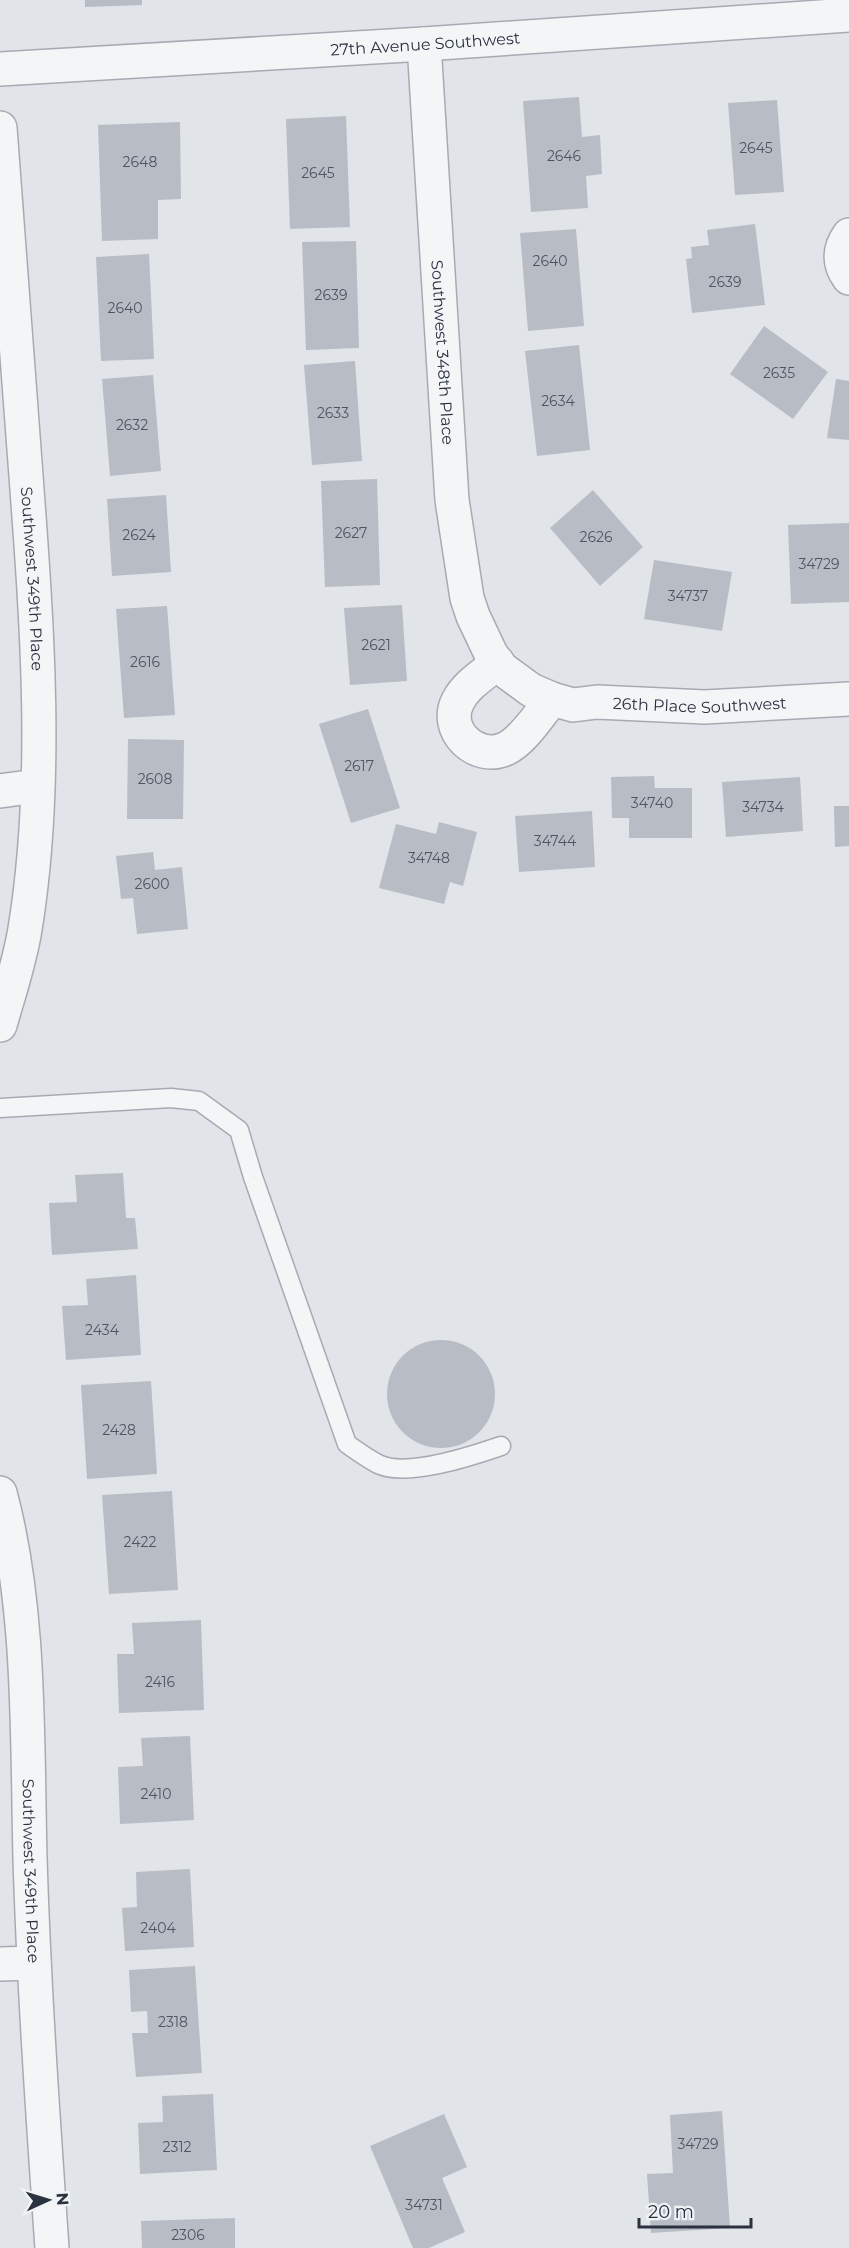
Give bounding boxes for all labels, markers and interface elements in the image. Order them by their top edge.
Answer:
street label: 27th Avenue Southwest [330,28,521,59]
house number: 2645 [739,139,773,157]
house number: 2646 [547,147,582,165]
house number: 2648 [123,153,157,171]
house number: 2645 [301,164,335,182]
house number: 2640 [533,252,567,270]
street label: Southwest 348th Place [428,259,458,445]
house number: 2639 [709,273,741,291]
house number: 2639 [315,286,347,304]
house number: 2640 [108,299,142,317]
house number: 2635 [763,364,795,382]
house number: 2634 [541,392,576,410]
house number: 2633 [317,404,349,422]
house number: 2632 [116,416,148,434]
street label: Southwest 349th Place [17,486,47,671]
house number: 2627 [335,524,367,542]
house number: 2624 [122,526,156,544]
house number: 2626 [580,528,613,546]
house number: 34729 [798,555,840,573]
house number: 34737 [668,587,708,605]
house number: 2621 [361,636,391,654]
house number: 2616 [130,653,160,671]
street label: 26th Place Southwest [612,693,787,717]
house number: 2617 [344,757,374,775]
house number: 2608 [138,770,172,788]
house number: 34740 [631,794,673,812]
house number: 34734 [742,798,785,816]
house number: 34744 [534,832,577,850]
house number: 34748 [408,849,450,867]
house number: 2600 [135,875,169,893]
house number: 2434 [85,1321,120,1339]
house number: 2428 [102,1421,136,1439]
house number: 2422 [124,1533,156,1551]
house number: 2416 [145,1673,176,1691]
street label: Southwest 349th Place [19,1778,44,1963]
house number: 2410 [141,1785,171,1803]
house number: 2404 [140,1919,176,1937]
house number: 2318 [158,2013,188,2031]
house number: 34729 [677,2135,719,2153]
house number: 2312 [163,2138,191,2156]
north arrow [18,2170,78,2230]
scale bar [639,2191,752,2229]
text: N [53,2192,72,2206]
house number: 34731 [405,2196,443,2214]
text: 20 m [648,2201,694,2223]
house number: 2306 [171,2226,205,2244]

